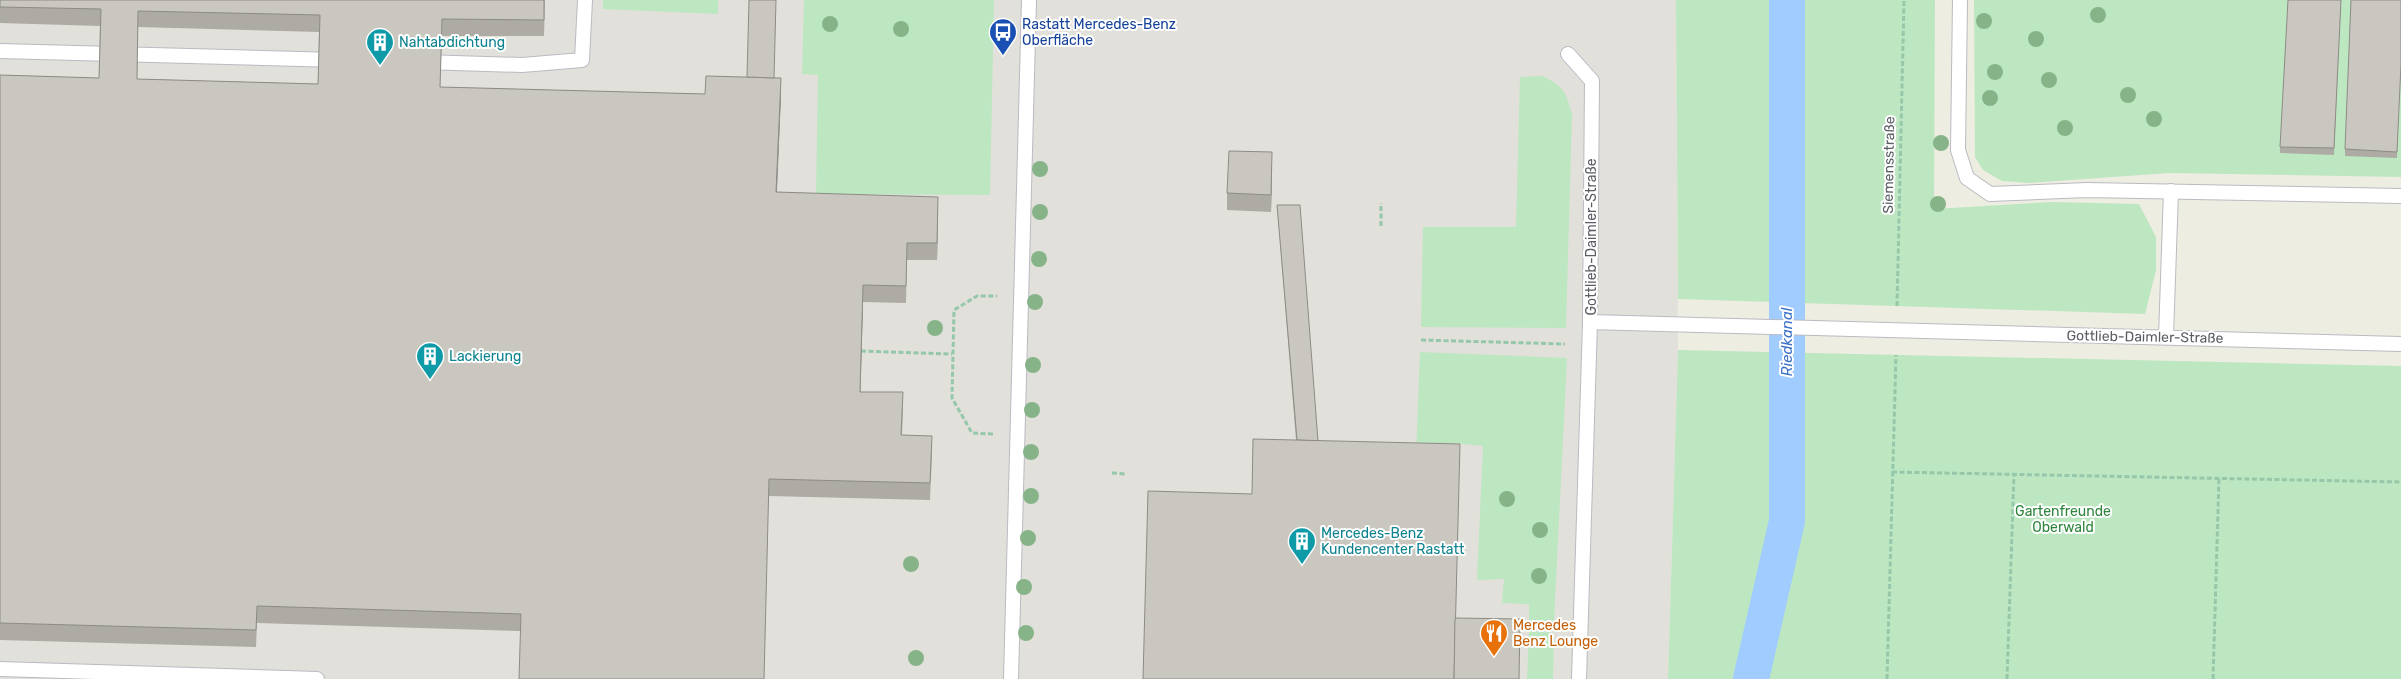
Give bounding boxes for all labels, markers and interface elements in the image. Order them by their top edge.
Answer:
place label: Rastatt Mercedes-Benz Oberfläche [1022,16,1176,49]
bus stop icon: Rastatt Mercedes-Benz Oberfläche [988,17,1018,56]
building icon: Nahtabdichtung [365,27,395,66]
place label: Nahtabdichtung [399,34,505,51]
street label: Siemensstraße [1880,116,1898,214]
street label: Gottlieb-Daimler-Straße [1583,158,1600,316]
water label: Riedkanal [1778,307,1796,376]
street label: Gottlieb-Daimler-Straße [2066,327,2224,347]
building icon: Lackierung [415,341,445,380]
place label: Lackierung [449,348,521,365]
park label: Gartenfreunde Oberwald [2015,503,2111,536]
place label: Mercedes-Benz Kundencenter Rastatt [1321,525,1465,558]
building icon: Mercedes-Benz Kundencenter Rastatt [1287,526,1317,565]
place label: Mercedes Benz Lounge [1513,617,1598,650]
restaurant icon: Mercedes Benz Lounge [1479,618,1509,657]

